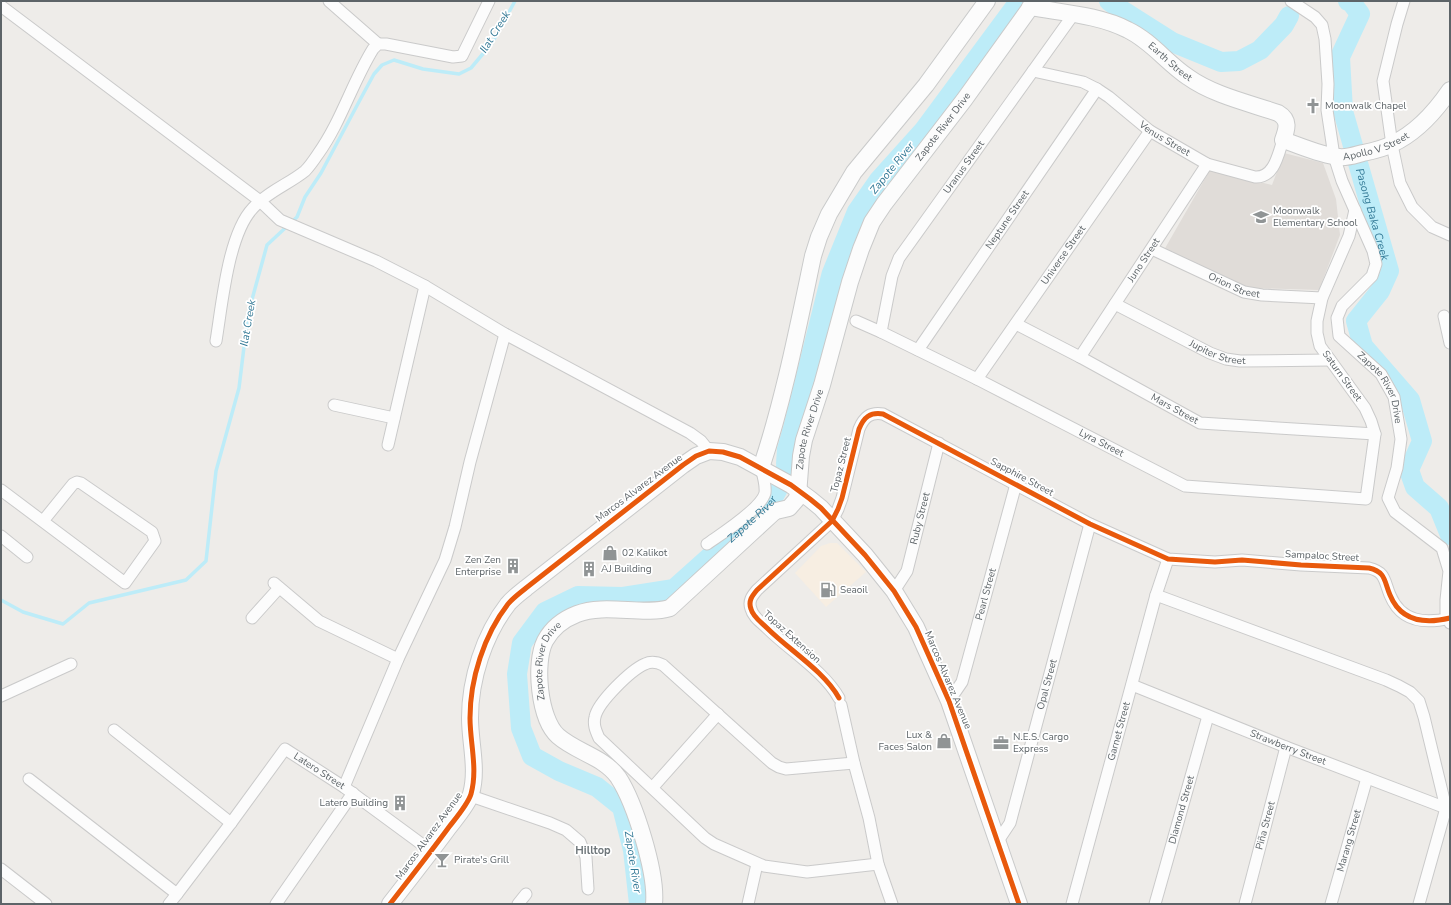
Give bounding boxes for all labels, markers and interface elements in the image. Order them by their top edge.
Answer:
water label: Ilat Creek [476,8,514,56]
street label: Earth Street [1145,39,1195,85]
street label: Zapote River Drive [912,90,974,164]
church icon: Moonwalk Chapel [1304,97,1322,115]
place label: Moonwalk Chapel [1325,99,1406,113]
street label: Venus Street [1135,117,1193,160]
street label: Apollo V Street [1342,129,1412,164]
street label: Uranus Street [940,137,988,197]
water label: Zapote River [867,138,918,197]
water label: Pasong Baka Creek [1352,166,1393,263]
street label: Neptune Street [982,187,1033,252]
place label: Moonwalk Elementary School [1273,204,1358,230]
school or university icon: Moonwalk Elementary School [1252,208,1270,226]
street label: Universe Street [1038,222,1089,288]
street label: Juno Street [1124,235,1164,286]
street label: Orion Street [1206,269,1261,302]
water label: Ilat Creek [237,298,260,347]
street label: Jupiter Street [1186,336,1246,368]
street label: Saturn Street [1319,348,1365,405]
street label: Zapote River Drive [1354,349,1405,425]
street label: Zapote River Drive [793,387,827,470]
street label: Mars Street [1148,390,1201,428]
street label: Lyra Street [1076,426,1127,461]
street label: Topaz Street [827,435,855,494]
street label: Marcos Alvarez Avenue [593,451,685,525]
street label: Sapphire Street [988,454,1057,500]
street label: Ruby Street [907,491,933,546]
water label: Zapote River [724,492,780,546]
shop icon: 02 Kalikot [601,544,619,562]
place label: 02 Kalikot [622,546,668,560]
street label: Sampaloc Street [1285,547,1360,565]
place label: Zen Zen Enterprise [455,553,501,579]
building icon: Zen Zen Enterprise [504,557,522,575]
building icon: AJ Building [580,560,598,578]
place label: AJ Building [601,562,652,576]
street label: Pearl Street [972,566,1000,622]
fuel station icon: Seaoil [819,581,837,599]
place label: Seaoil [840,583,868,597]
street label: Topaz Extension [760,607,824,667]
street label: Zapote River Drive [532,618,564,702]
street label: Marcos Alvarez Avenue [921,629,975,731]
street label: Opal Street [1034,657,1061,711]
street label: Garnet Street [1104,700,1134,762]
street label: Strawberry Street [1248,726,1328,769]
place label: Lux & Faces Salon [879,728,932,754]
place label: N.E.S. Cargo Express [1013,730,1069,756]
shop icon: Lux & Faces Salon [935,732,953,750]
office icon: N.E.S. Cargo Express [992,734,1010,752]
street label: Latero Street [291,749,348,793]
street label: Diamond Street [1165,773,1198,846]
street label: Marcos Alvarez Avenue [392,789,466,883]
building icon: Latero Building [391,794,409,812]
place label: Latero Building [320,796,388,810]
street label: Piña Street [1252,799,1279,851]
street label: Marang Street [1334,807,1365,873]
water label: Zapote River [621,830,645,895]
district label: Hilltop [575,843,611,858]
bar icon: Pirate's Grill [433,851,451,869]
place label: Pirate's Grill [454,853,509,867]

